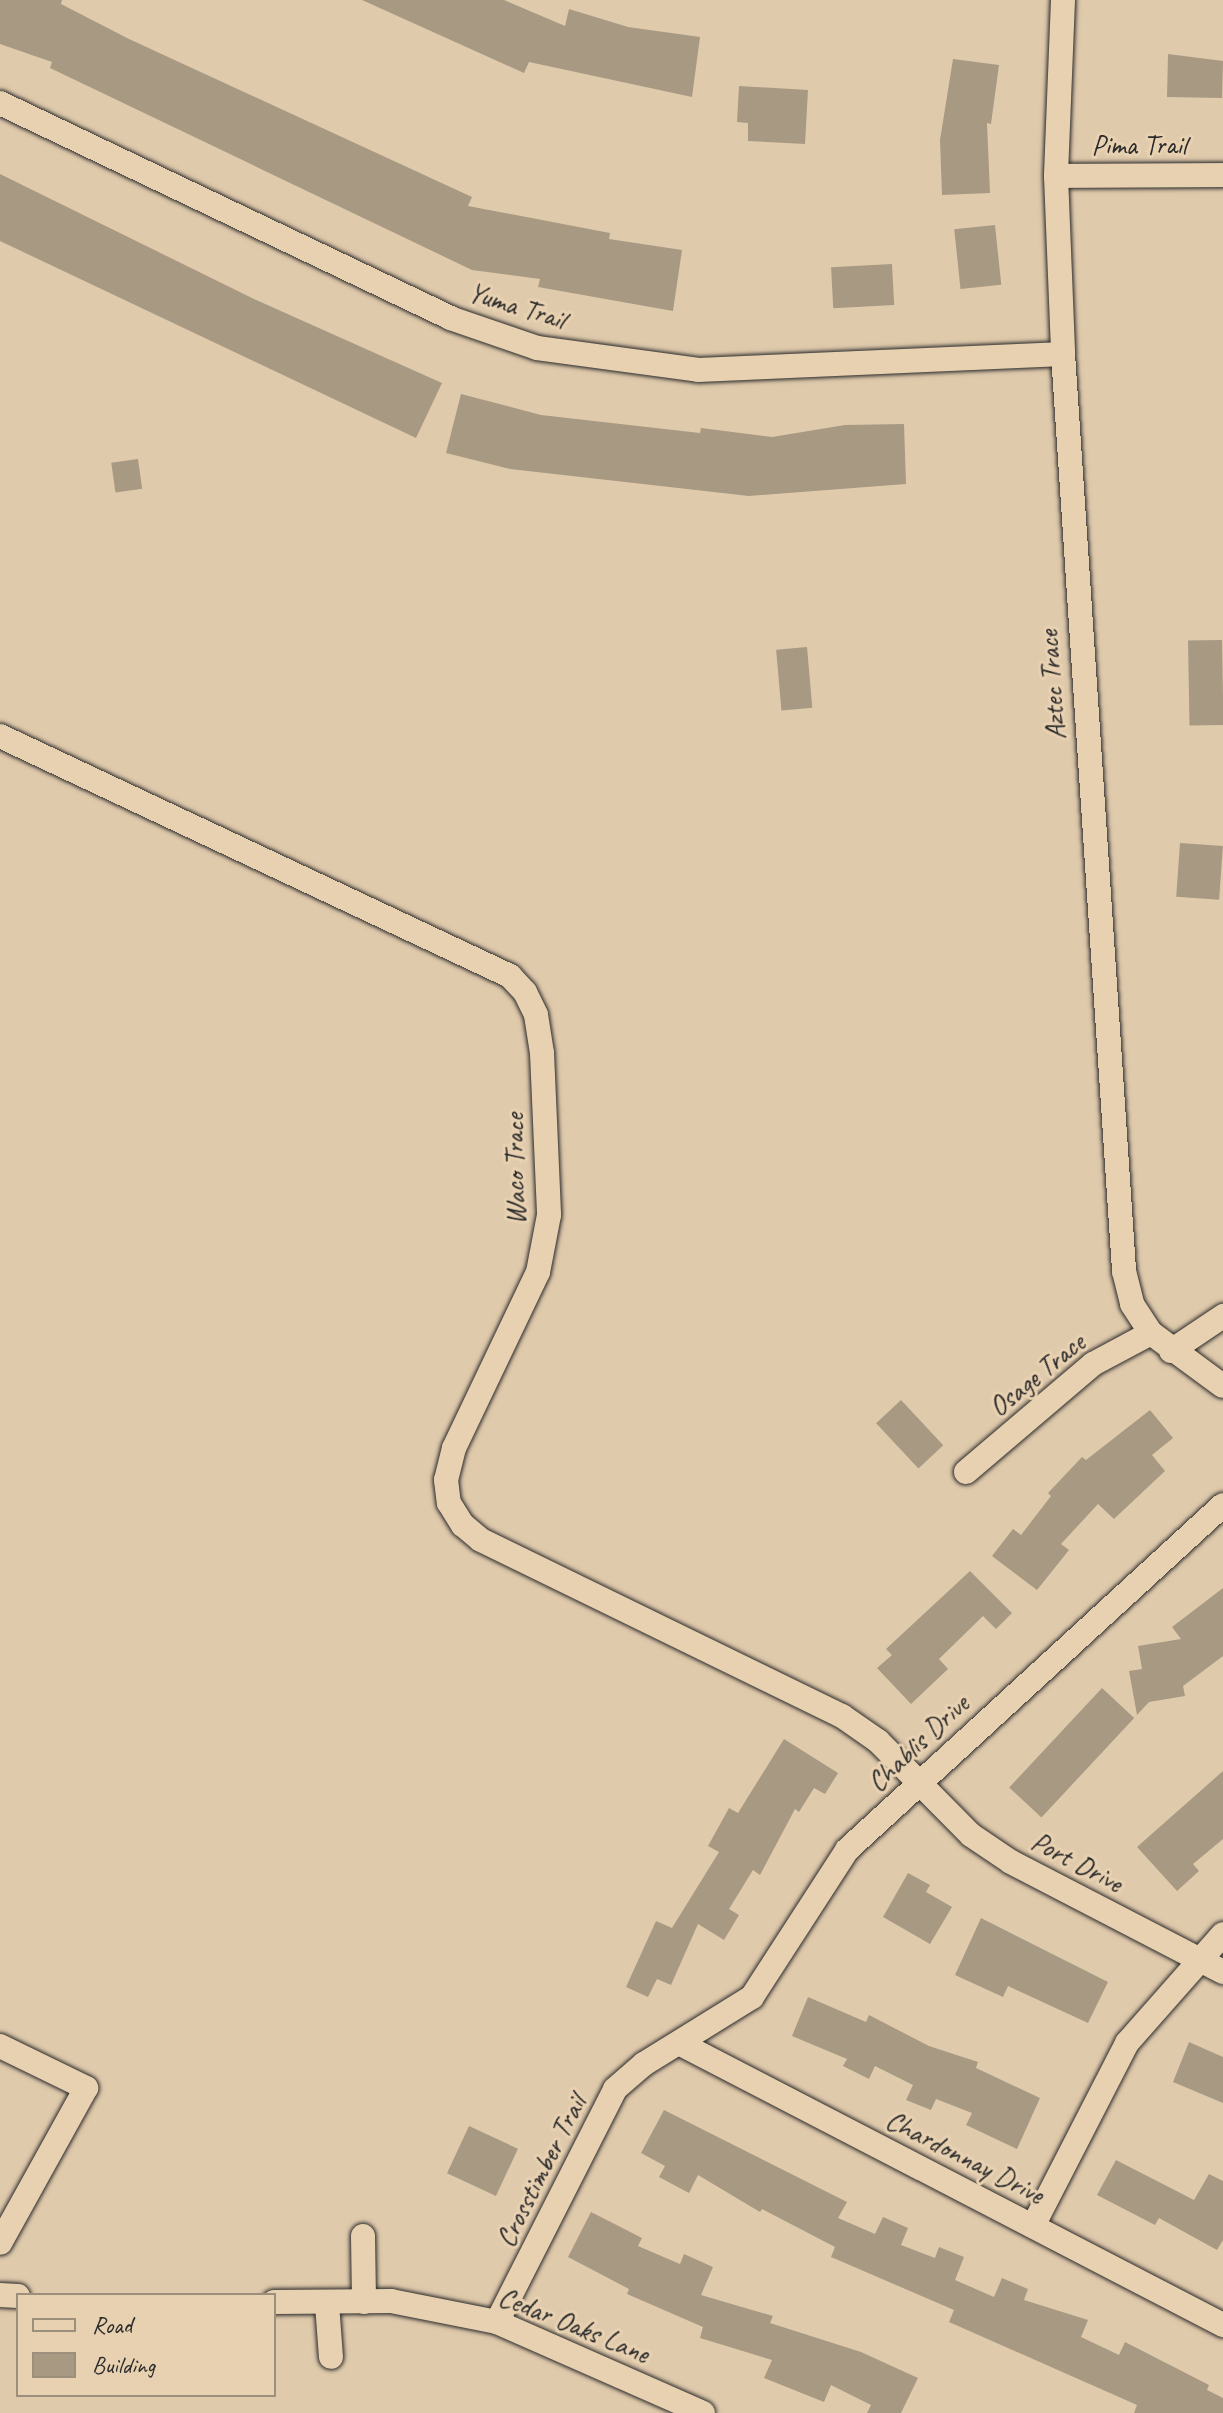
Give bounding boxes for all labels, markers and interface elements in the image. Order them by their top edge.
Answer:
street label: Pima Trail [1092,128,1186,162]
street label: Yuma Trail [465,275,569,337]
street label: Aztec Trace [1031,629,1073,741]
street label: Waco Trace [497,1113,533,1225]
street label: Osage Trace [982,1326,1092,1424]
street label: Chablis Drive [860,1687,976,1799]
street label: Port Drive [1026,1824,1128,1900]
street label: Crosstimber Trail [489,2090,593,2252]
street label: Chardonnay Drive [880,2103,1050,2211]
street label: Cedar Oaks Lane [494,2279,654,2371]
legend [16,2293,276,2397]
text: Road [92,2310,132,2340]
text: Building [92,2350,155,2380]

